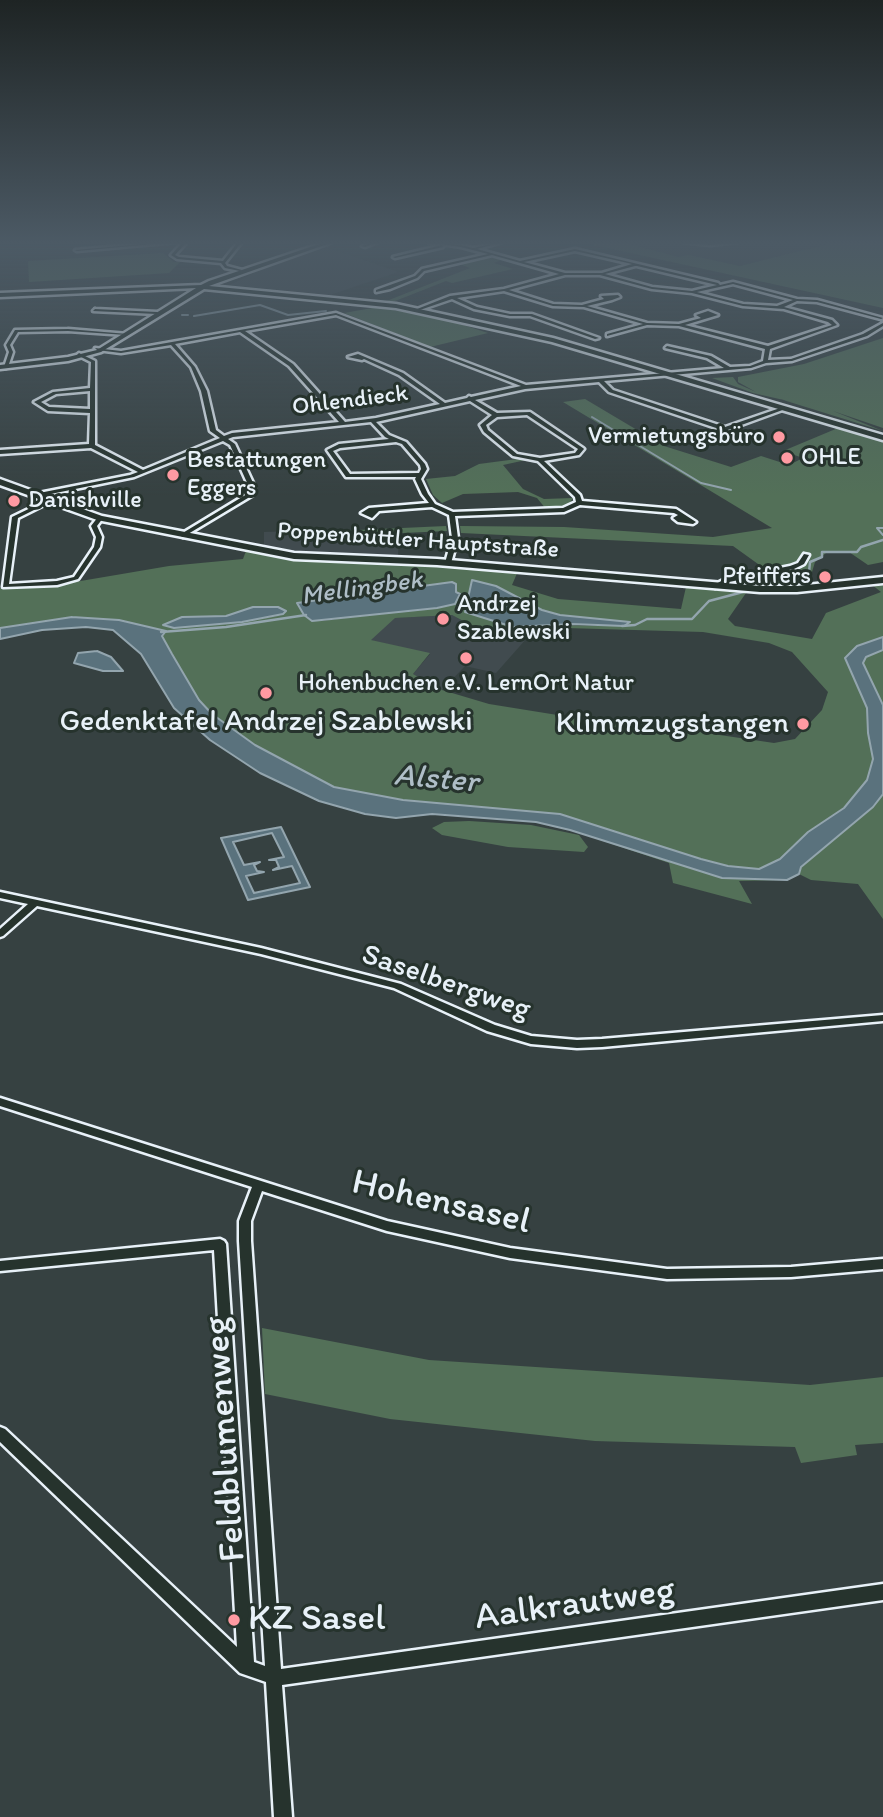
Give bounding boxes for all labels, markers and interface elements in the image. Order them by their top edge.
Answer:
street label: Ohlendieck [290,380,410,422]
place label: Vermietungsbüro [588,423,765,451]
marker: Vermietungsbüro [771,429,787,445]
place label: OHLE [801,444,861,472]
place label: Bestattungen Eggers [187,447,326,503]
marker: OHLE [779,450,795,466]
marker: Bestattungen Eggers [165,467,181,483]
place label: Danishville [28,487,142,515]
marker: Danishville [6,493,22,509]
street label: Poppenbüttler Hauptstraße [276,517,560,565]
place label: Pfeiffers [722,563,811,591]
water label: Mellingbek [300,565,424,613]
marker: Pfeiffers [817,569,833,585]
place label: Andrzej Szablewski [457,591,570,647]
marker: Andrzej Szablewski [435,611,451,627]
marker: Hohenbuchen e.V. LernOrt Natur [458,650,474,666]
place label: Hohenbuchen e.V. LernOrt Natur [298,670,634,698]
marker: Gedenktafel Andrzej Szablewski [258,685,274,701]
place label: Gedenktafel Andrzej Szablewski [59,704,473,740]
place label: Klimmzugstangen [556,706,789,742]
marker: Klimmzugstangen [795,716,811,732]
water label: Alster [393,757,479,803]
street label: Saselbergweg [357,937,535,1029]
street label: Hohensasel [347,1161,535,1245]
street label: Feldblumenweg [195,1315,257,1563]
street label: Aalkrautweg [472,1569,678,1641]
place label: KZ Sasel [248,1598,386,1642]
marker: KZ Sasel [226,1612,242,1628]

